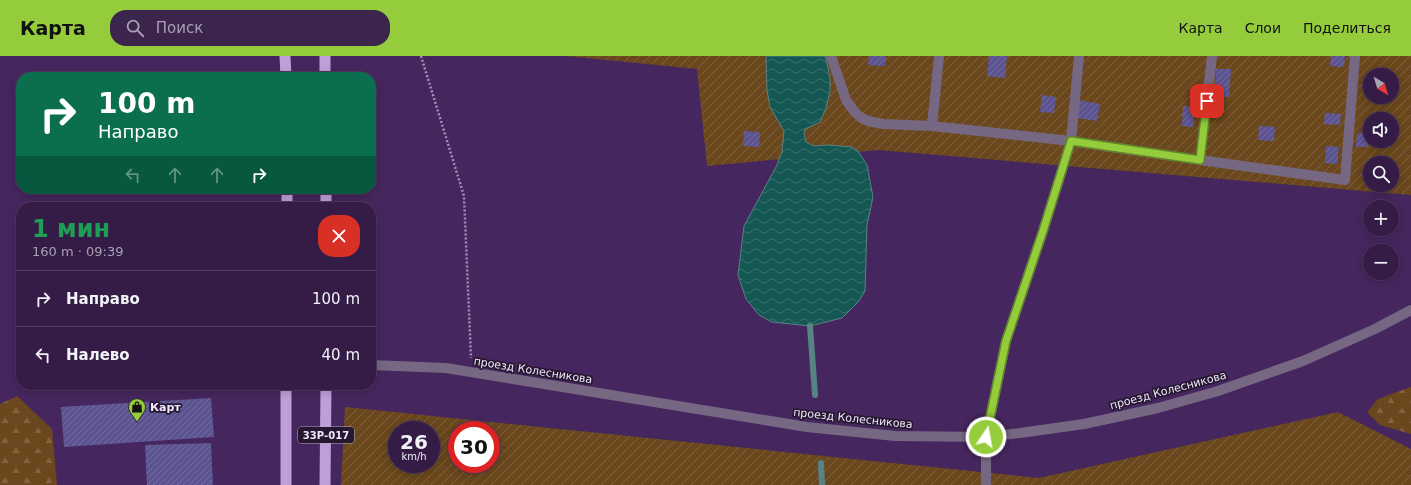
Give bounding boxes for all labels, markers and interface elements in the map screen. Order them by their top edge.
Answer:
search box [110,10,390,46]
text: Карта [20,17,86,39]
icon: search [124,17,146,39]
text: Поиск [156,19,203,37]
text: Карта [1179,20,1223,36]
text: Слои [1245,20,1281,36]
text: Поделиться [1303,20,1391,36]
north arrow [1363,68,1399,104]
map controls [1363,68,1399,280]
pin [1190,84,1224,118]
text: 100 m [98,87,195,120]
icon: right [32,88,84,140]
icon: arrive [1196,90,1218,112]
button: sound [1363,112,1399,148]
text: Направо [98,121,178,142]
button: search [1363,156,1399,192]
icon: left [122,164,144,186]
icon: ahead [164,164,186,186]
icon: ahead [206,164,228,186]
icon: right [248,164,270,186]
button: + [1363,200,1399,236]
text: 1 мин [32,215,110,243]
button: close [318,215,360,257]
text: 160 m · 09:39 [32,244,123,259]
button: − [1363,244,1399,280]
icon: right [32,288,54,310]
text: Направо [66,290,140,308]
text: 100 m [312,290,360,308]
icon: left [32,344,54,366]
text: Налево [66,346,130,364]
text: 40 m [322,346,360,364]
street label: проезд Колесникова [473,355,593,386]
street label: проезд Колесникова [1109,369,1228,412]
shop icon: Карт [127,397,147,422]
place label: Карт [150,401,181,414]
street label: проезд Колесникова [793,406,913,431]
position arrow [965,416,1007,458]
speed limit sign: 30 [448,421,500,473]
road number: 33Р-017 [298,427,354,443]
text: 26 [400,430,428,454]
text: km/h [401,451,427,462]

